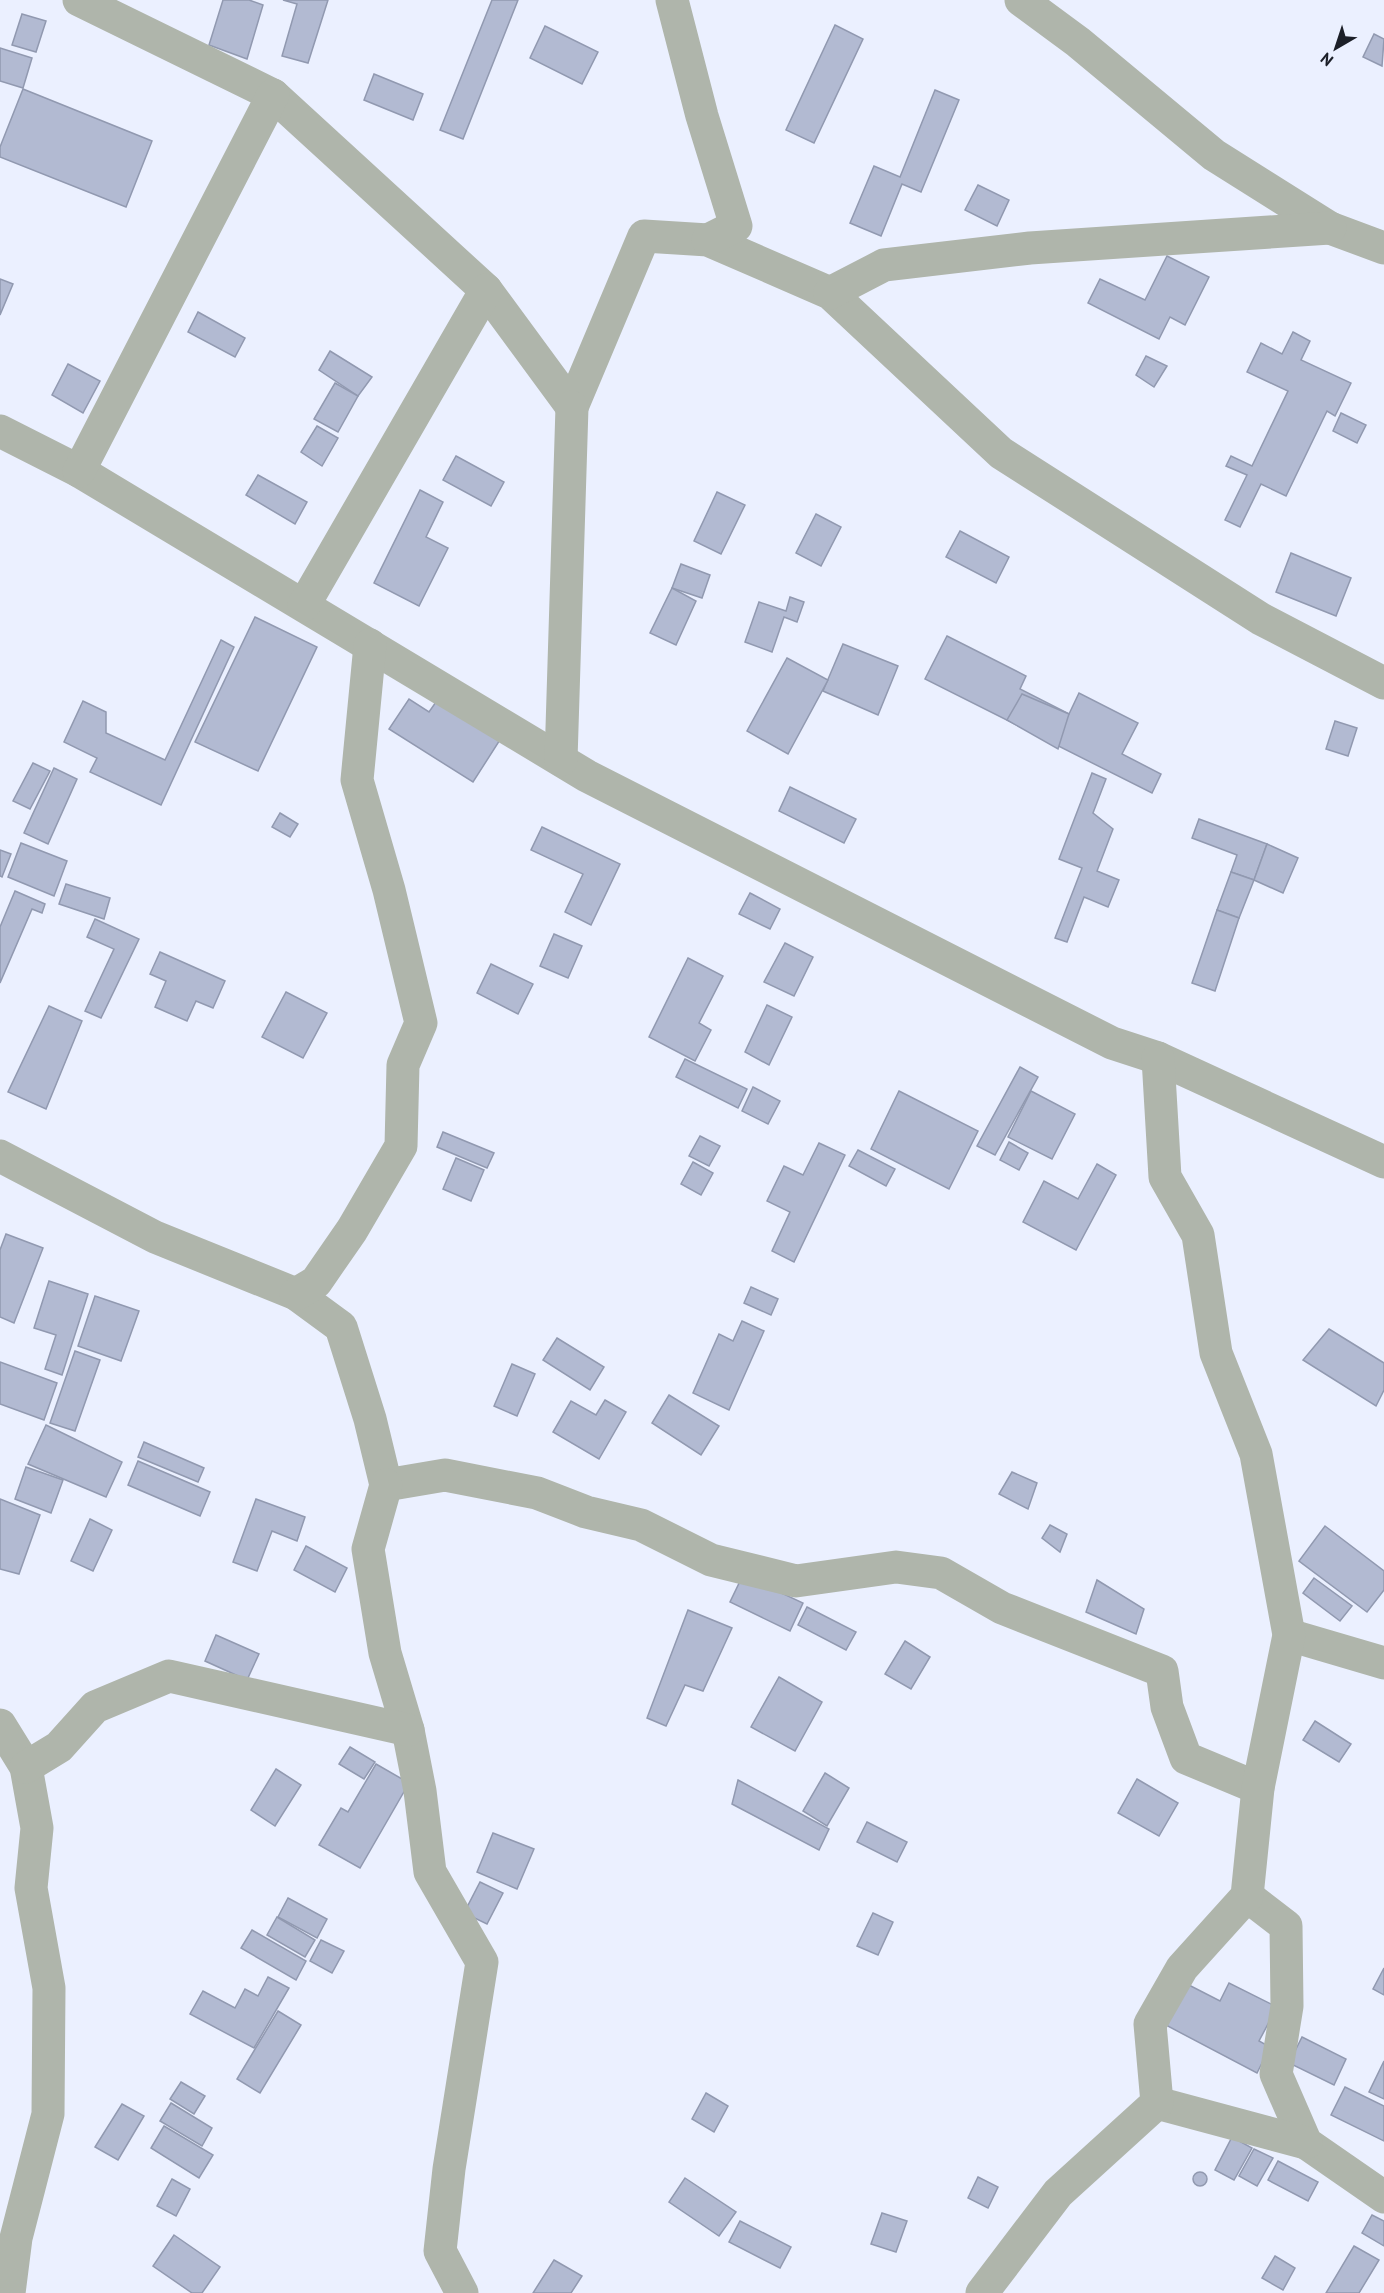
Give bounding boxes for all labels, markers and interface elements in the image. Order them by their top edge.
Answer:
north arrow [1306,18,1366,78]
text: N [1316,49,1337,71]

